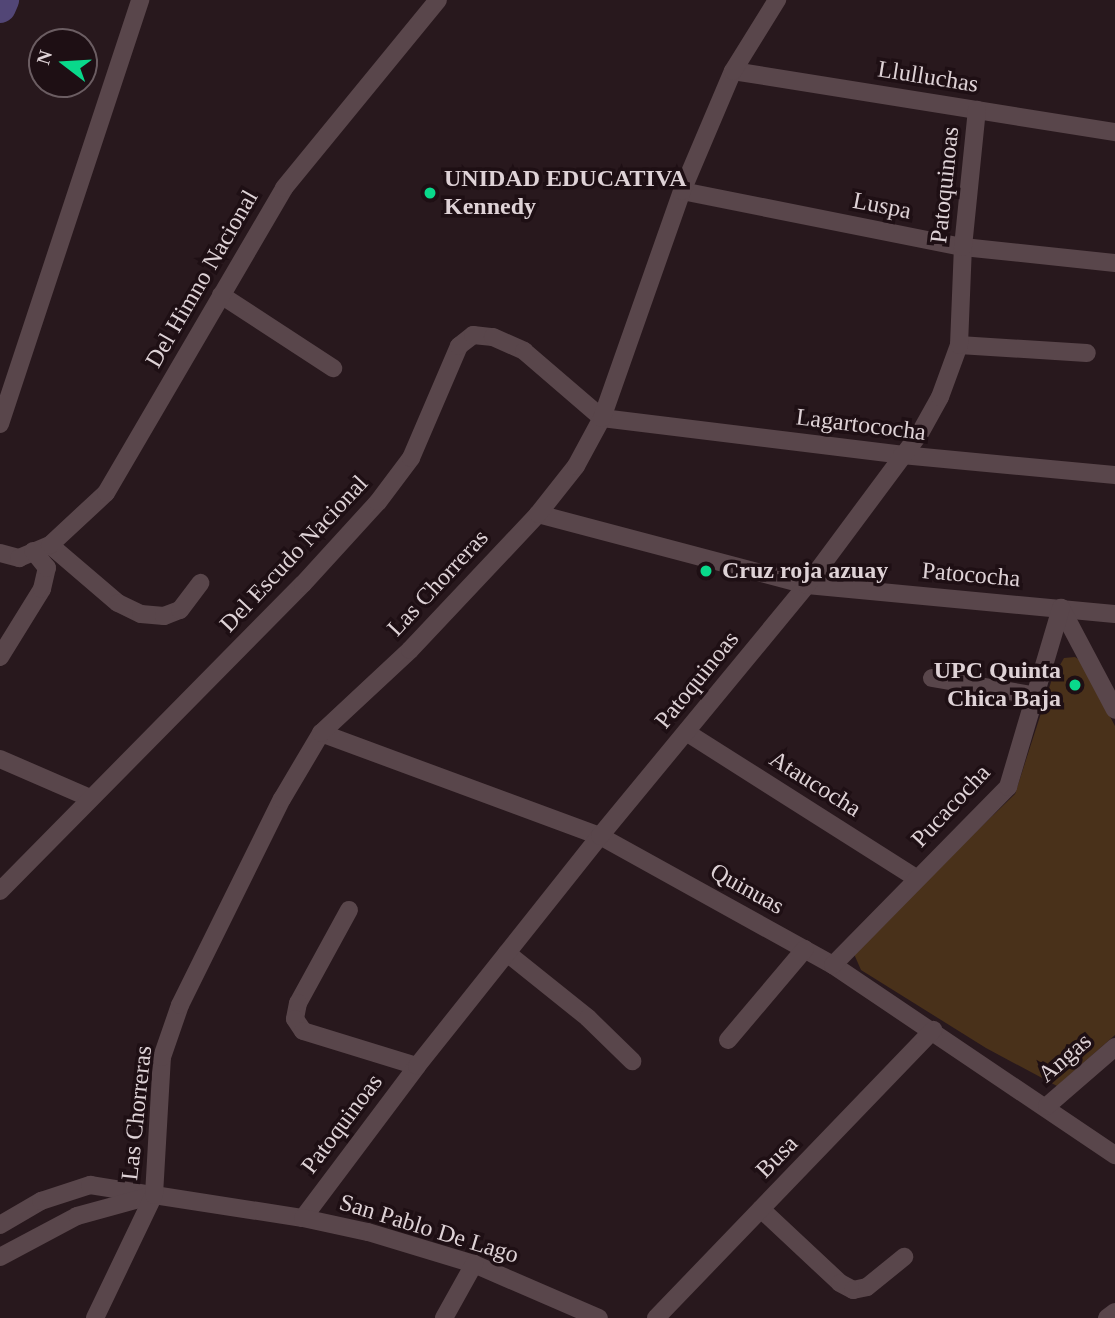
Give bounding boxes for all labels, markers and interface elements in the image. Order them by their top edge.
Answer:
north arrow [28,28,98,98]
text: N [32,48,56,67]
street label: Llulluchas [876,55,980,99]
street label: Patoquinoas [925,125,965,245]
place label: UNIDAD EDUCATIVA Kennedy [444,165,686,221]
street label: Del Himno Nacional [140,185,264,373]
marker: UNIDAD EDUCATIVA Kennedy [422,185,438,201]
street label: Luspa [850,186,914,226]
street label: Lagartococha [794,403,928,447]
street label: Del Escudo Nacional [214,470,374,638]
street label: Las Chorreras [381,524,495,642]
street label: Patococha [921,556,1021,594]
place label: Cruz roja azuay [722,557,888,585]
marker: Cruz roja azuay [696,561,716,581]
street label: Patoquinoas [649,625,745,735]
place label: UPC Quinta Chica Baja [934,657,1061,713]
marker: UPC Quinta Chica Baja [1067,677,1083,693]
street label: Ataucocha [764,745,866,823]
street label: Pucacocha [905,759,997,853]
street label: Quinuas [705,857,789,921]
street label: Angas [1032,1027,1098,1089]
street label: Las Chorreras [116,1044,158,1182]
street label: Patoquinoas [295,1068,389,1180]
street label: Busa [750,1130,804,1184]
street label: San Pablo De Lago [336,1188,522,1270]

